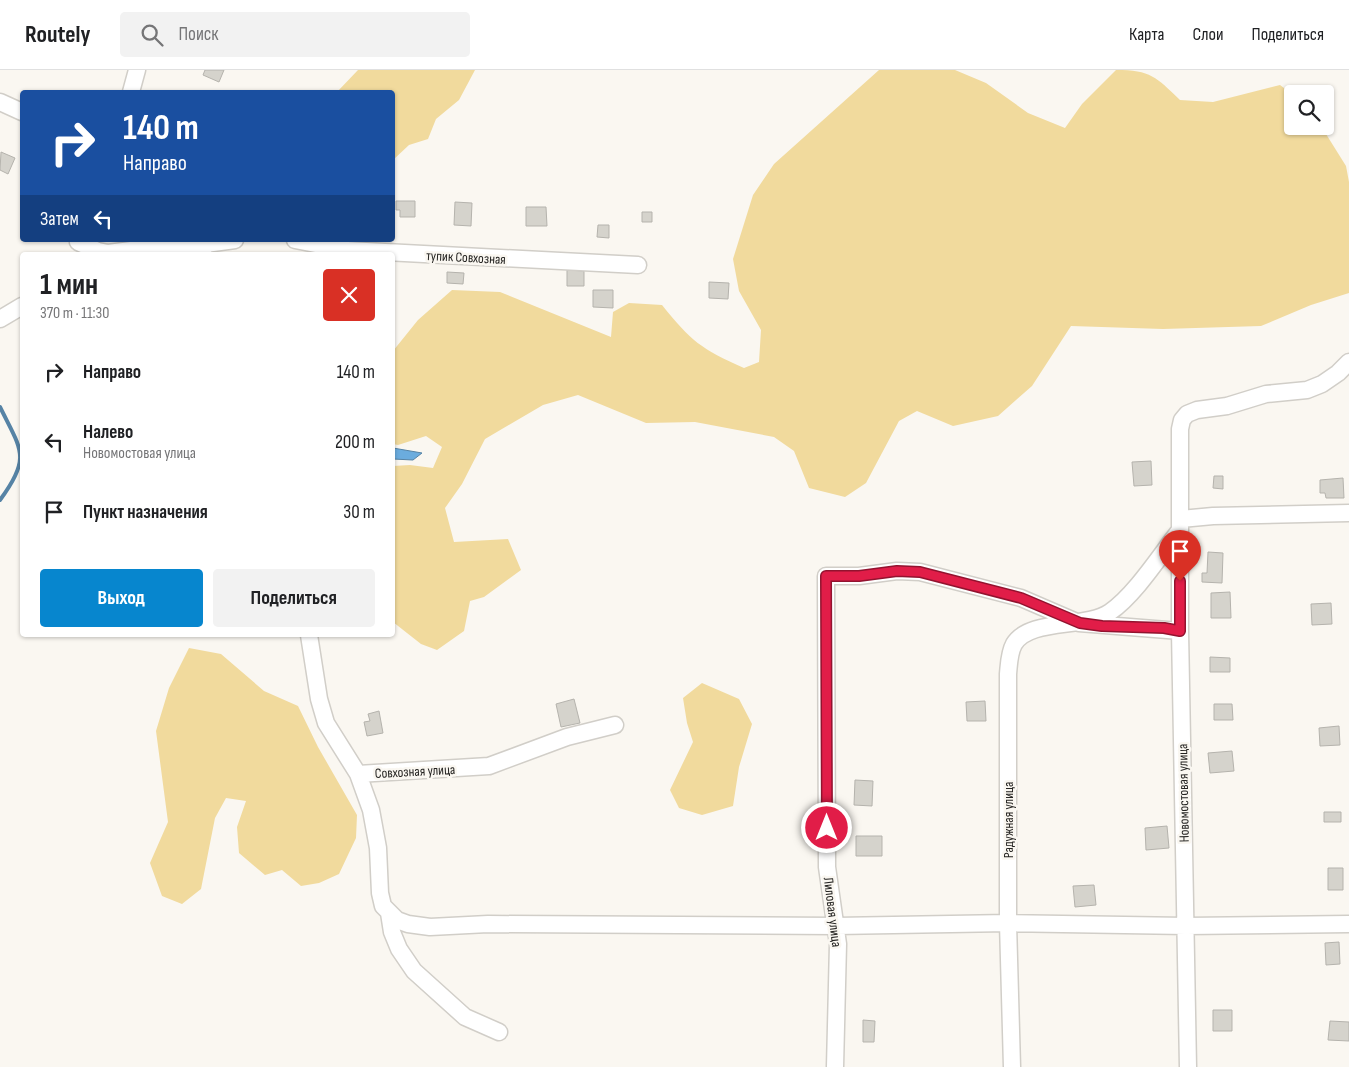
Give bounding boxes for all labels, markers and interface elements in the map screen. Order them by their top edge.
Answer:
search box [120,12,470,57]
text: Routely [25,20,90,49]
icon: search [138,21,166,49]
text: Поиск [178,23,218,46]
text: Карта [1129,24,1165,45]
text: Слои [1193,24,1224,45]
text: Поделиться [1252,24,1324,45]
map controls [1284,85,1334,135]
button: search [1284,85,1334,135]
text: 140 m [123,107,199,150]
icon: right [40,110,105,175]
text: Направо [123,150,187,177]
icon: left [89,205,117,233]
text: Затем [40,208,79,231]
street label: тупик Совхозная [426,247,506,268]
text: 1 мин [40,267,98,303]
button: close [323,269,375,321]
text: 370 m · 11:30 [40,304,109,323]
icon: right [40,358,68,386]
text: Направо [83,361,141,384]
text: 140 m [337,361,375,384]
text: Налево [83,421,133,444]
icon: left [40,428,68,456]
text: 200 m [335,431,375,454]
text: Новомостовая улица [83,444,196,463]
icon: arrive [40,498,68,526]
text: Пункт назначения [83,501,208,524]
text: 30 m [343,501,375,524]
pin [1159,530,1201,581]
icon: arrive [1166,537,1194,565]
button: Выход [40,569,203,627]
button: Поделиться [213,569,375,627]
street label: Новомостовая улица [1174,743,1193,843]
street label: Совхозная улица [374,761,456,782]
street label: Радужная улица [1000,782,1017,858]
position arrow [800,801,852,853]
street label: Лиловая улица [820,876,845,948]

